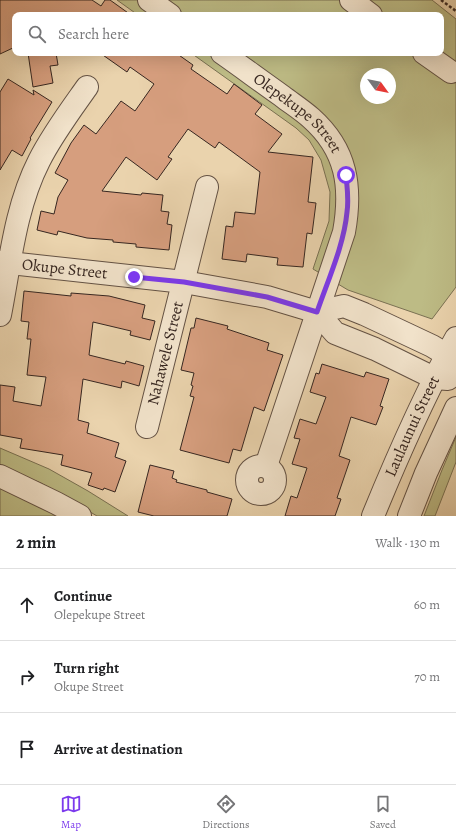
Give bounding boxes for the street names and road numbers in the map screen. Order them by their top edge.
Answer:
street label: Olepekupe Street [249,68,347,157]
street label: Okupe Street [21,253,108,285]
street label: Nahawele Street [142,299,189,407]
street label: Laulaunui Street [380,372,445,480]

